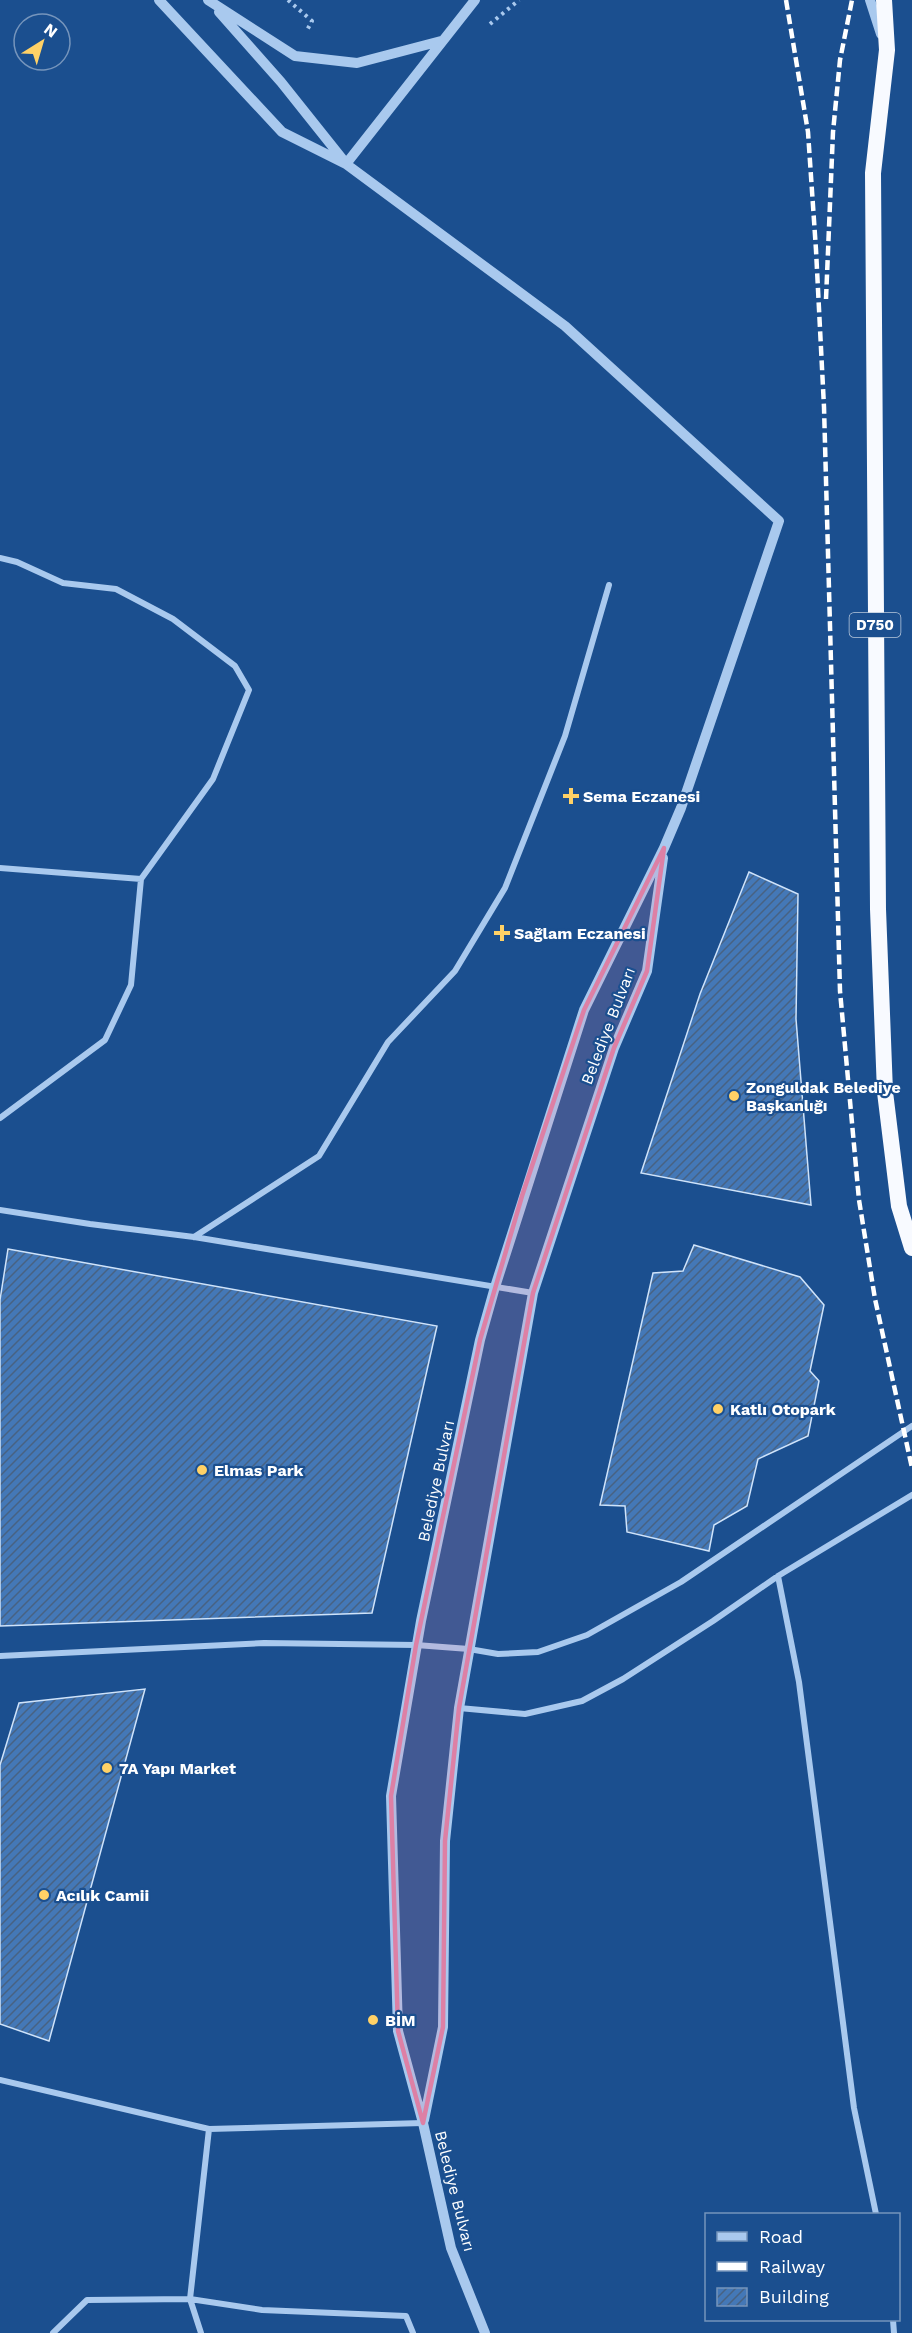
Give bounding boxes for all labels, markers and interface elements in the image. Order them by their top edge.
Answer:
north arrow [12,12,72,72]
text: N [40,19,61,42]
road number: D750 [850,613,900,637]
place label: Sema Eczanesi [583,787,700,806]
marker: Sema Eczanesi [564,789,578,803]
place label: Sağlam Eczanesi [514,924,646,943]
marker: Sağlam Eczanesi [495,926,509,940]
street label: Belediye Bulvarı [577,965,639,1087]
place label: Zonguldak Belediye Başkanlığı [746,1078,901,1115]
marker: Zonguldak Belediye Başkanlığı [727,1089,741,1103]
place label: Katlı Otopark [730,1400,836,1419]
marker: Katlı Otopark [711,1402,725,1416]
street label: Belediye Bulvarı [414,1418,458,1544]
place label: Elmas Park [214,1461,304,1480]
marker: Elmas Park [195,1463,209,1477]
place label: 7A Yapı Market [119,1759,236,1778]
marker: 7A Yapı Market [100,1761,114,1775]
place label: Acılık Camii [56,1886,149,1905]
marker: Acılık Camii [37,1888,51,1902]
place label: BİM [385,2011,416,2030]
marker: BİM [366,2013,380,2027]
street label: Belediye Bulvarı [431,2129,479,2253]
legend [705,2213,900,2321]
text: Road [759,2226,803,2247]
text: Railway [759,2256,826,2277]
text: Building [759,2286,829,2307]

